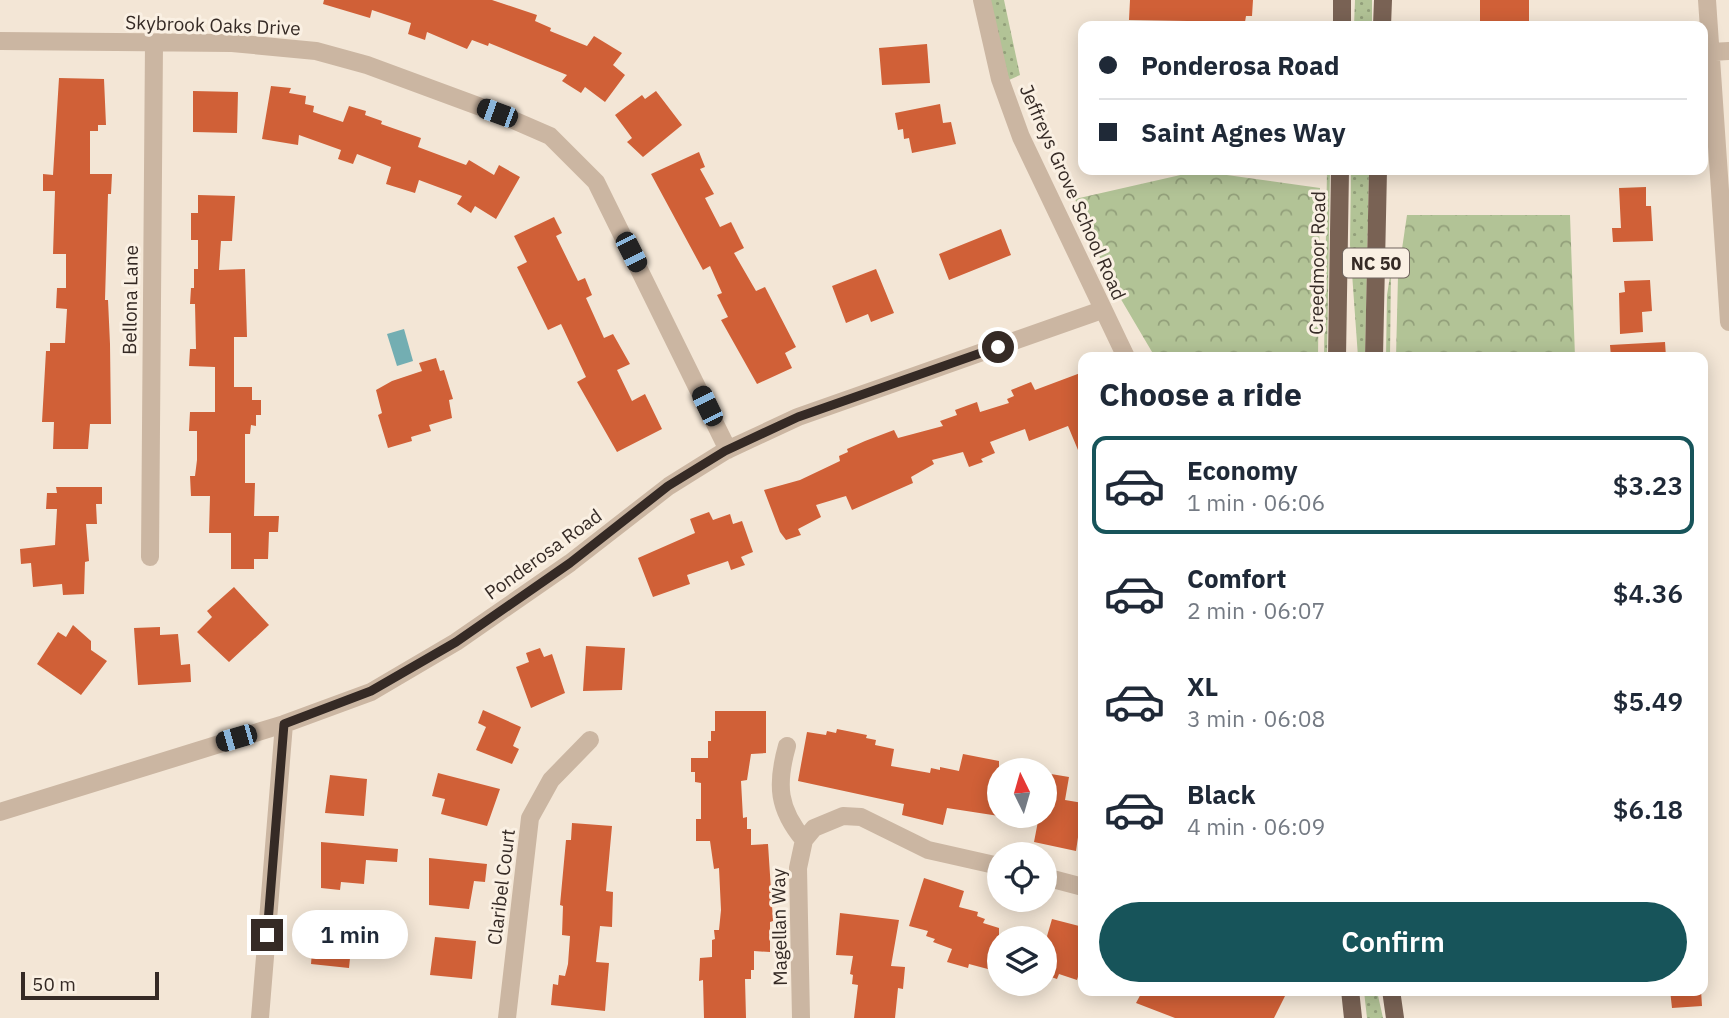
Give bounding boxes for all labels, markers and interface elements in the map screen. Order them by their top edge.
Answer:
street label: Skybrook Oaks Drive [125,10,301,40]
text: Ponderosa Road [1141,48,1340,82]
street label: Jeffreys Grove School Road [1015,80,1131,304]
car [474,96,521,130]
text: Saint Agnes Way [1141,115,1346,149]
street label: Creedmoor Road [1304,191,1330,335]
car [613,229,650,275]
street label: Bellona Lane [117,245,143,355]
road number: NC 50 [1343,248,1409,278]
route start [982,331,1014,363]
text: Choose a ride [1099,373,1302,415]
car [689,383,726,429]
text: Economy [1187,453,1298,487]
icon: car [1103,454,1166,517]
text: $3.23 [1613,468,1683,502]
text: 1 min · 06:06 [1187,487,1325,517]
street label: Ponderosa Road [480,503,606,605]
text: Comfort [1187,561,1286,595]
icon: car [1103,562,1166,625]
text: $4.36 [1613,576,1683,610]
text: 2 min · 06:07 [1187,595,1325,625]
text: XL [1187,669,1218,703]
icon: car [1103,670,1166,733]
text: $5.49 [1613,684,1683,718]
text: 3 min · 06:08 [1187,703,1325,733]
car [213,722,260,754]
north arrow [987,758,1057,828]
map controls [987,758,1057,996]
text: Black [1187,777,1255,811]
icon: car [1103,778,1166,841]
text: $6.18 [1613,792,1683,826]
text: 4 min · 06:09 [1187,811,1325,841]
street label: Claribel Court [482,828,520,946]
button: locate [987,842,1057,912]
street label: Magellan Way [766,867,792,986]
button: Confirm [1099,902,1687,982]
callout: 1 min [292,911,407,960]
route end [251,919,283,951]
text: 1 min [320,919,380,949]
button: layers [987,926,1057,996]
scale bar [21,969,159,1001]
text: 50 m [32,972,76,996]

